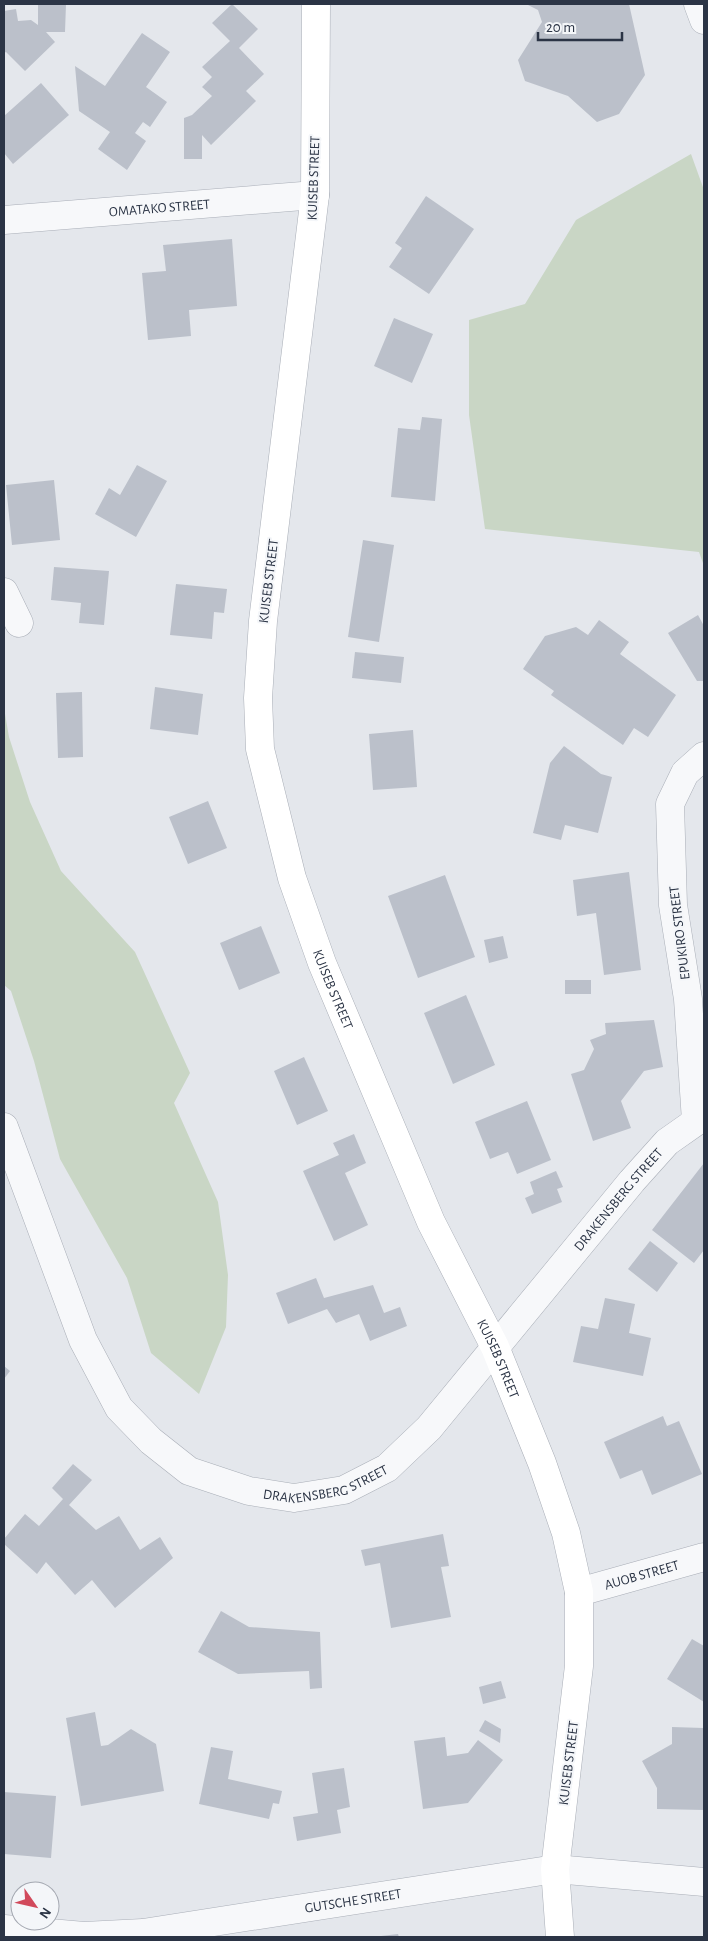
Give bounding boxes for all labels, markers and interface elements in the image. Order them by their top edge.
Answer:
scale bar [538,10,622,42]
text: 20 m [546,20,575,35]
street label: KUISEB STREET [306,135,322,221]
street label: OMATAKO STREET [108,197,211,220]
street label: KUISEB STREET [257,538,281,624]
street label: EPUKIRO STREET [667,885,693,981]
street label: KUISEB STREET [310,948,355,1032]
street label: DRAKENSBERG STREET [572,1146,666,1254]
street label: KUISEB STREET [474,1317,521,1401]
street label: DRAKENSBERG STREET [262,1463,390,1506]
street label: AUOB STREET [603,1558,681,1593]
street label: KUISEB STREET [557,1720,581,1806]
north arrow [10,1881,60,1931]
street label: GUTSCHE STREET [304,1887,403,1916]
text: N [36,1905,53,1921]

